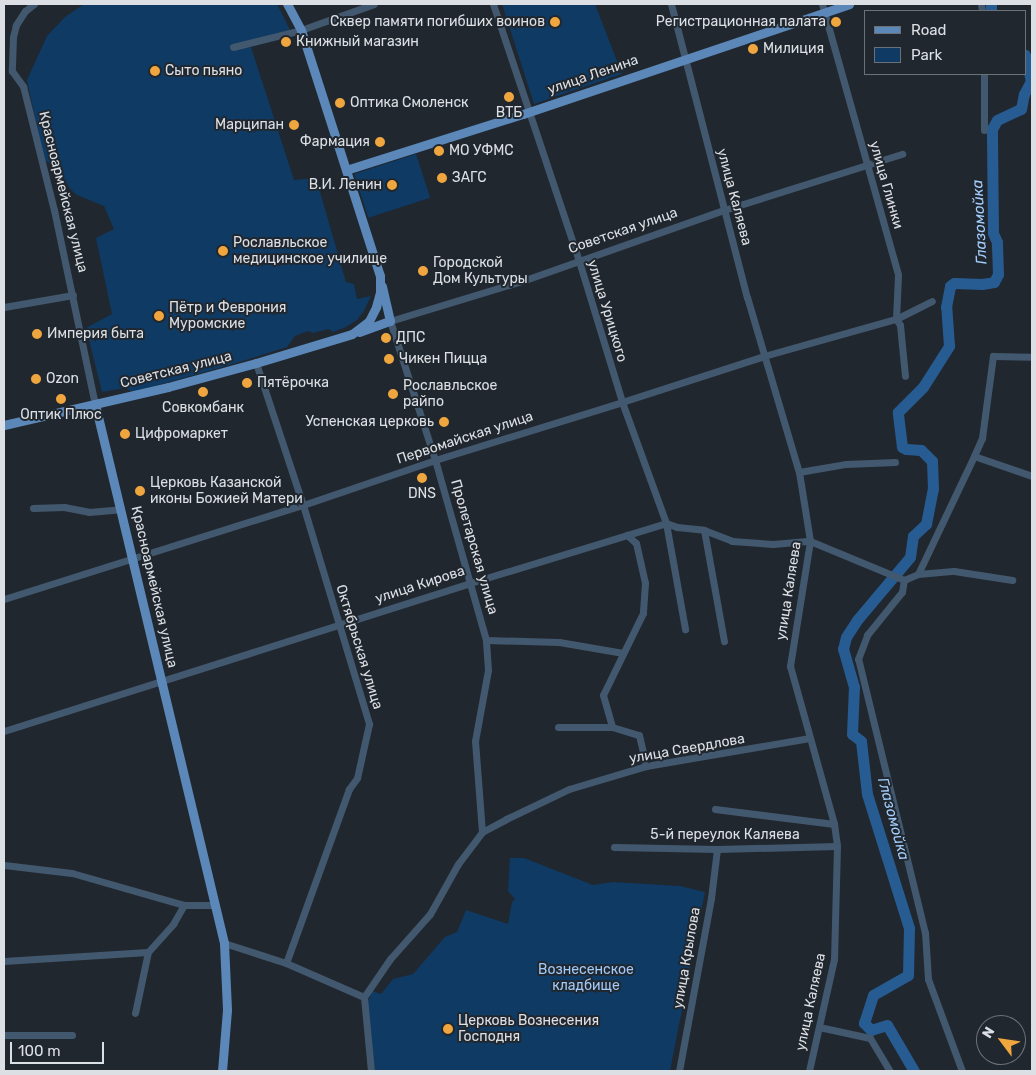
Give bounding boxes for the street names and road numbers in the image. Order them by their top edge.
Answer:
street label: улица Ленина [545,52,641,98]
street label: Красноармейская улица [35,110,91,274]
street label: улица Глинки [865,139,907,231]
street label: улица Каляева [713,147,755,247]
street label: Советская улица [566,204,680,258]
street label: улица Урицкого [583,258,631,364]
street label: Советская улица [118,348,234,392]
street label: Первомайская улица [395,408,535,468]
street label: Пролетарская улица [447,478,501,616]
street label: Красноармейская улица [127,504,181,670]
street label: улица Каляева [773,541,805,641]
street label: улица Кирова [373,563,467,607]
street label: Октябрьская улица [332,583,386,711]
street label: улица Свердлова [628,731,746,767]
street label: 5-й переулок Каляева [650,827,800,843]
street label: улица Крылова [670,906,704,1010]
street label: улица Каляева [792,952,830,1052]

